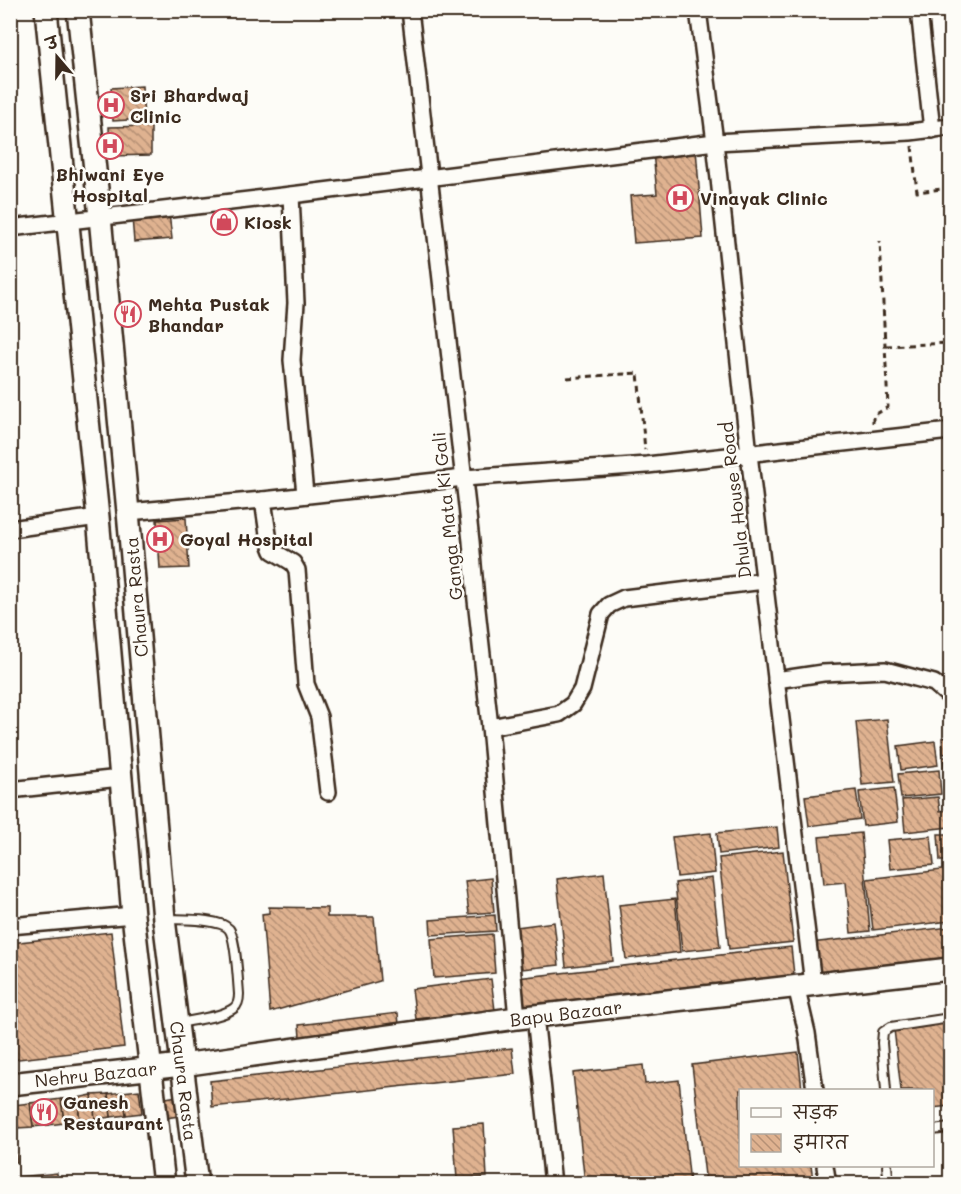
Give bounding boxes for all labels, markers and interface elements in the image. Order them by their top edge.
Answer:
north arrow [27,27,87,87]
text: उ [41,30,62,55]
place label: Sri Bhardwaj Clinic [130,83,249,128]
hospital icon: Sri Bhardwaj Clinic [96,90,126,120]
hospital icon: Bhiwani Eye Hospital [95,131,125,161]
place label: Bhiwani Eye Hospital [56,162,165,207]
hospital icon: Vinayak Clinic [665,183,695,213]
place label: Vinayak Clinic [700,186,828,210]
shop icon: Kiosk [209,207,239,237]
place label: Kiosk [244,210,292,234]
place label: Mehta Pustak Bhandar [148,292,270,337]
restaurant icon: Mehta Pustak Bhandar [113,299,143,329]
street label: Dhula House Road [713,420,757,580]
street label: Ganga Mata Ki Gali [426,431,468,601]
hospital icon: Goyal Hospital [145,524,175,554]
place label: Goyal Hospital [180,527,313,551]
street label: Chaura Rasta [119,536,153,658]
street label: Bapu Bazaar [508,994,624,1032]
street label: Chaura Rasta [165,1020,203,1142]
street label: Nehru Bazaar [34,1056,158,1092]
legend [739,1089,934,1167]
place label: Ganesh Restaurant [63,1090,163,1135]
restaurant icon: Ganesh Restaurant [29,1097,59,1127]
text: सड़क [792,1100,838,1124]
text: इमारत [793,1130,849,1154]

